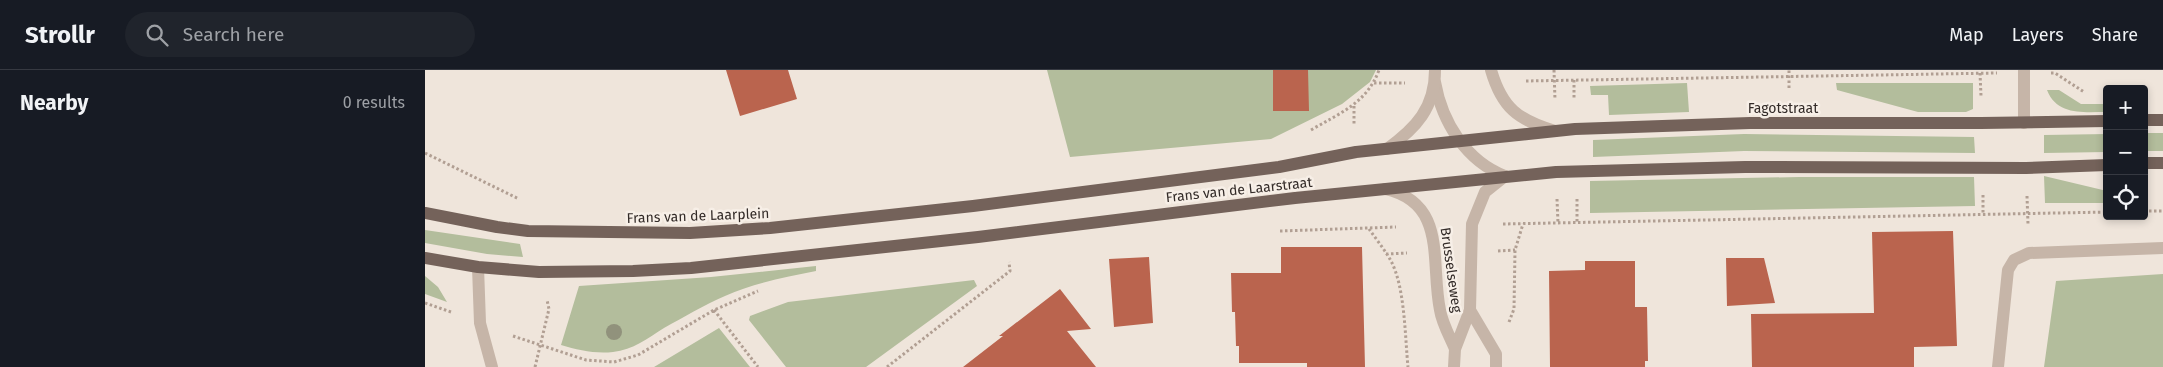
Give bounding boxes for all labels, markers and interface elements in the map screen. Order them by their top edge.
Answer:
search box [125,12,475,57]
text: Strollr [25,21,95,49]
icon: search [143,21,171,49]
text: Search here [183,23,284,46]
text: Map [1949,24,1984,46]
text: Layers [2012,24,2064,46]
text: Share [2092,24,2138,46]
map controls [2103,85,2148,220]
button: + [2103,85,2148,130]
text: Nearby [20,90,88,116]
text: 0 results [343,93,405,112]
street label: Fagotstraat [1748,100,1819,117]
button: − [2103,130,2148,175]
street label: Frans van de Laarstraat [1165,174,1314,206]
button: locate [2103,175,2148,220]
street label: Frans van de Laarplein [626,205,770,227]
street label: Brusselseweg [1437,226,1465,314]

